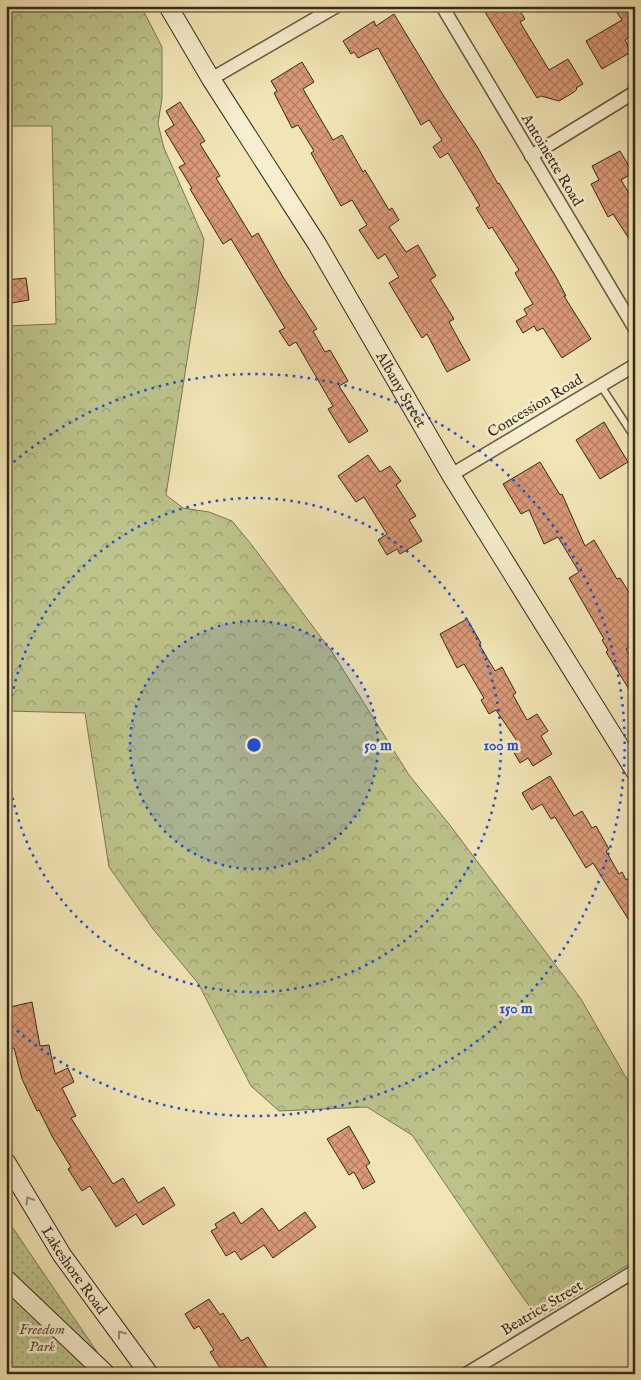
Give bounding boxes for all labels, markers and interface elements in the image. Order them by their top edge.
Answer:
street label: Antoinette Road [516,109,588,211]
street label: Albany Street [371,347,431,431]
street label: Concession Road [484,370,587,442]
centre of rings [245,736,263,754]
text: 50 m [364,736,392,755]
text: 100 m [483,736,519,755]
text: 150 m [499,999,533,1018]
one-way arrow [26,1197,36,1206]
street label: Lakeshore Road [37,1223,112,1319]
street label: Beatrice Street [498,1276,586,1340]
park label: Freedom Park [19,1320,65,1356]
one-way arrow [117,1331,127,1340]

